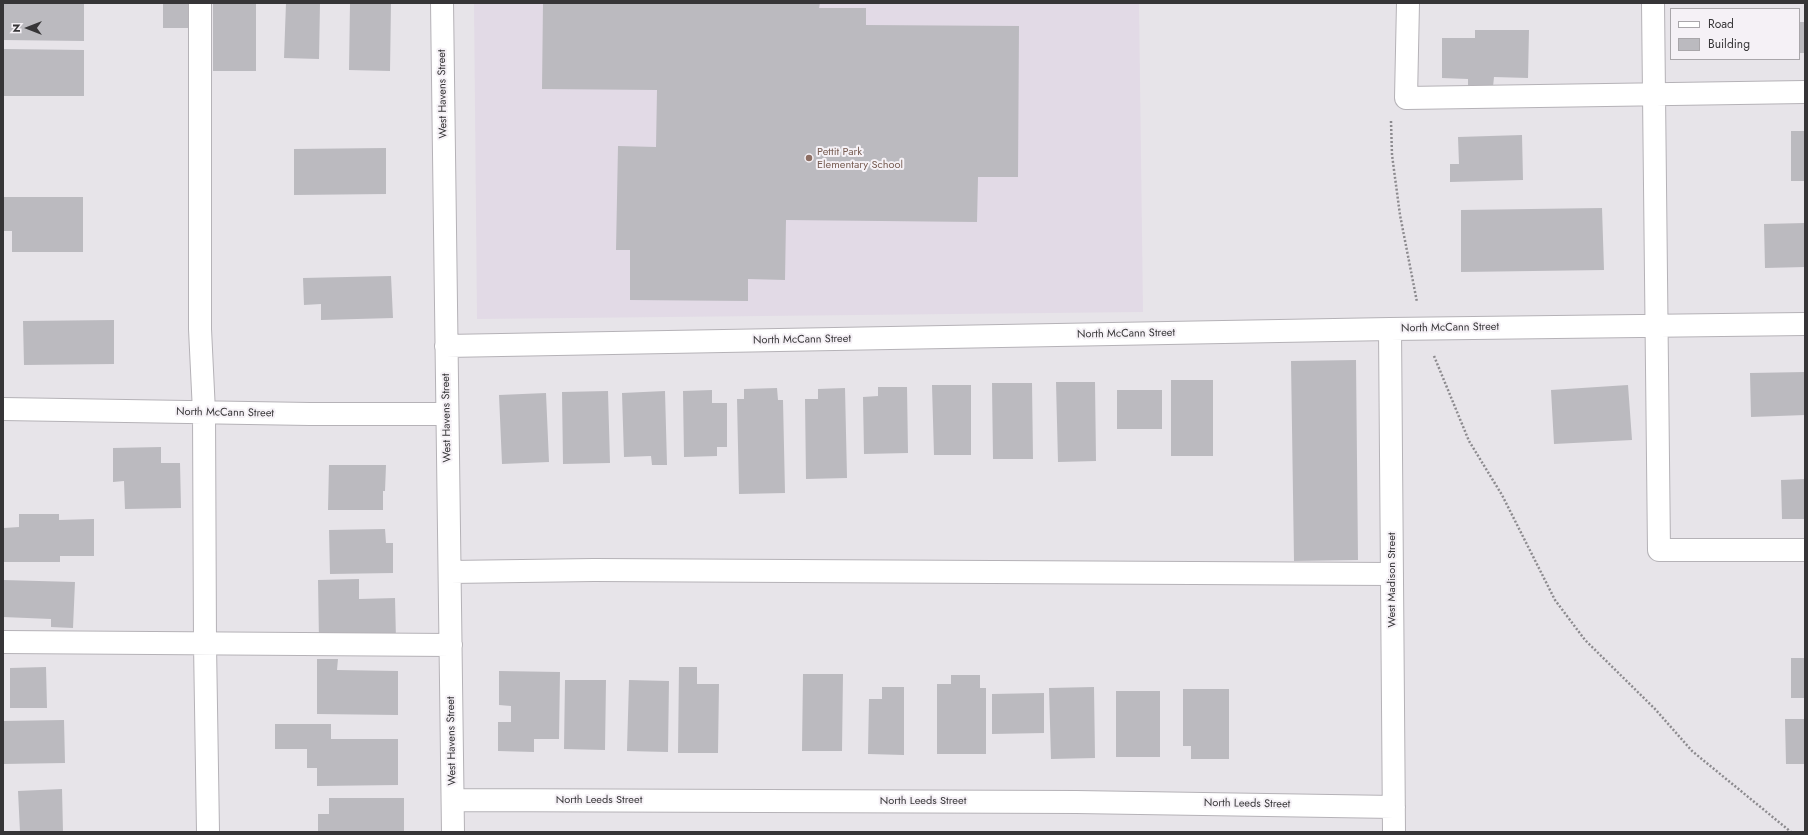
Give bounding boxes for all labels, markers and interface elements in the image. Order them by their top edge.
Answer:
north arrow [8,8,48,48]
legend [1670,8,1800,60]
text: Road [1708,15,1734,33]
text: N [8,24,24,32]
text: Building [1708,35,1750,53]
street label: West Havens Street [436,49,450,139]
place label: Pettit Park Elementary School [817,145,903,171]
marker: Pettit Park Elementary School [804,153,814,163]
street label: North McCann Street [1401,321,1499,335]
street label: North McCann Street [1077,327,1175,341]
street label: North McCann Street [753,333,851,347]
street label: West Havens Street [440,373,454,463]
street label: North McCann Street [176,406,274,420]
street label: West Madison Street [1385,532,1399,628]
street label: West Havens Street [445,696,459,786]
street label: North Leeds Street [556,793,642,807]
street label: North Leeds Street [880,794,966,808]
street label: North Leeds Street [1204,797,1290,811]

